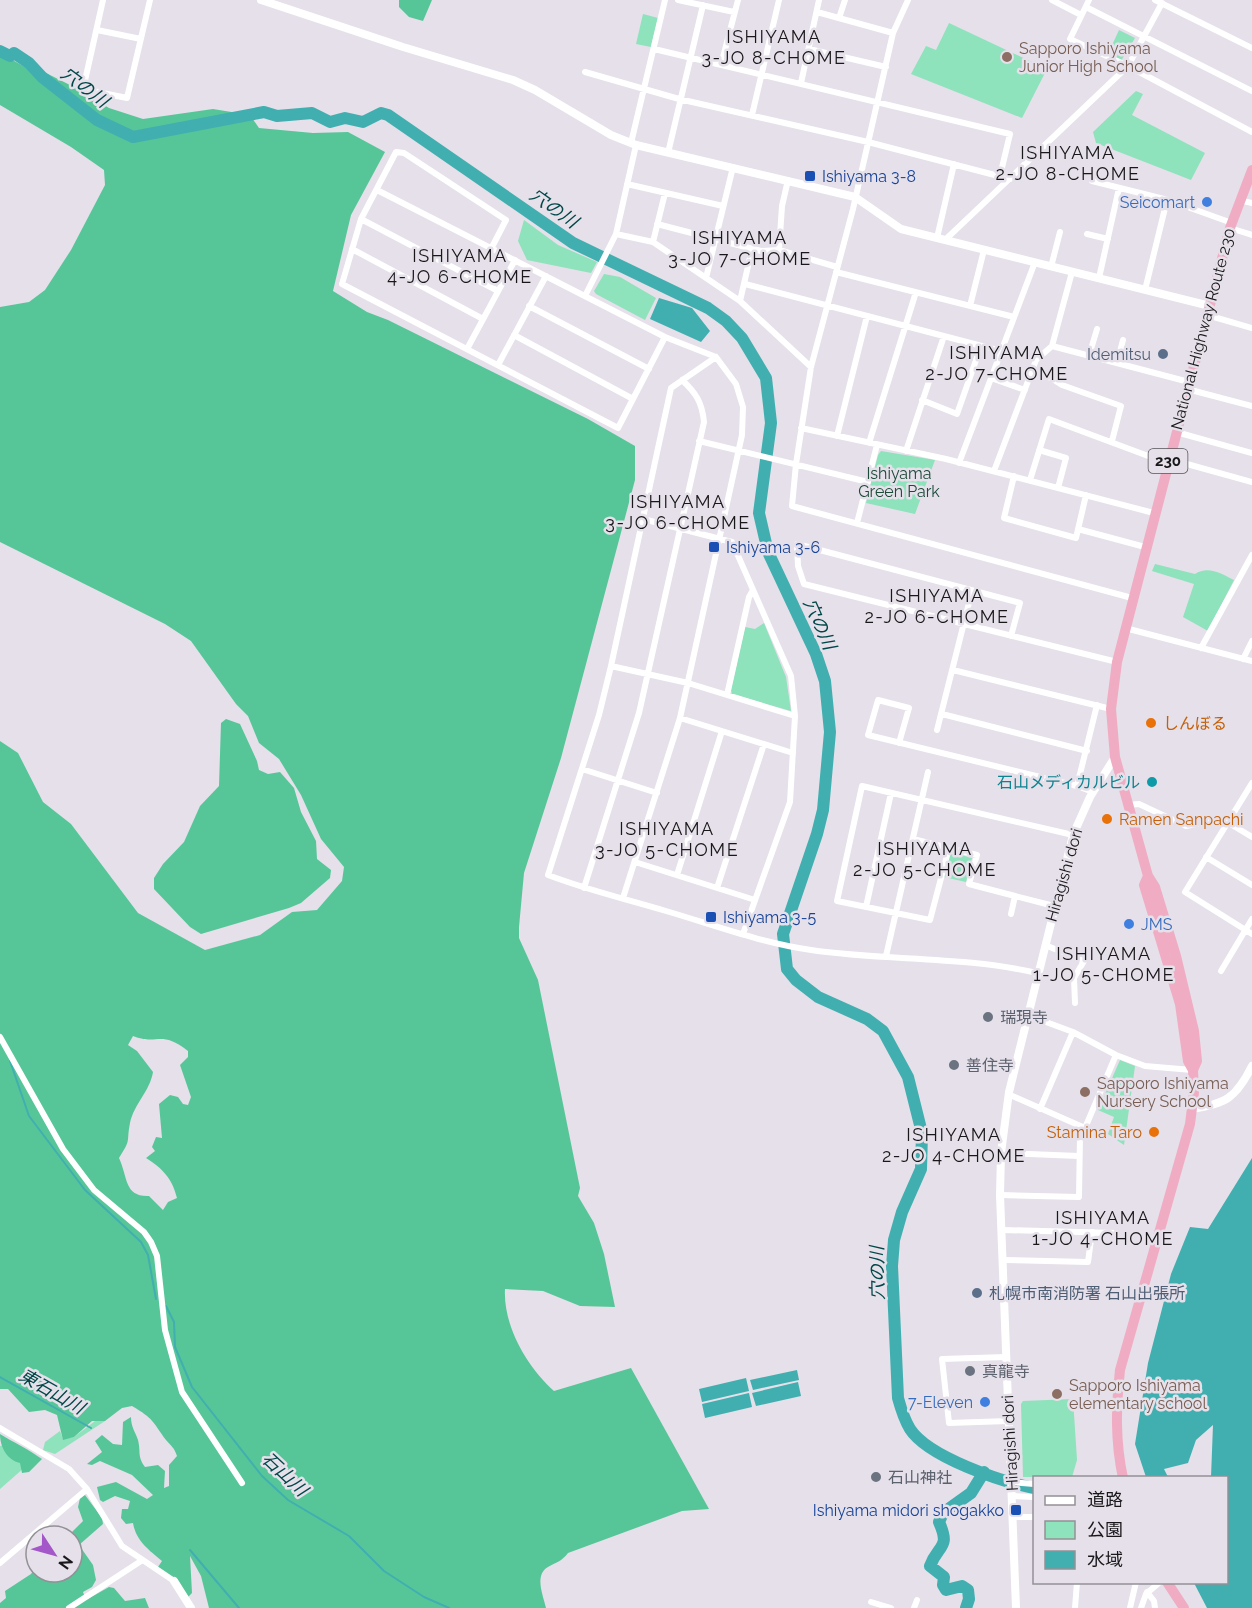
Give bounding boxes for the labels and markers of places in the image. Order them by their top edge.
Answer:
place label: Sapporo Ishiyama Junior High School [1019,39,1158,76]
marker: Sapporo Ishiyama Junior High School [1000,50,1014,64]
place label: Ishiyama 3-8 [822,167,916,186]
marker: Ishiyama 3-8 [803,169,817,183]
place label: Seicomart [1120,193,1196,212]
marker: Seicomart [1200,195,1214,209]
place label: Idemitsu [1087,345,1151,364]
marker: Idemitsu [1156,347,1170,361]
place label: Ishiyama 3-6 [726,538,820,557]
marker: Ishiyama 3-6 [707,540,721,554]
place label: しんぼる [1163,714,1227,733]
marker: しんぼる [1144,716,1158,730]
place label: 石山メディカルビル [997,773,1140,792]
marker: 石山メディカルビル [1145,775,1159,789]
place label: Ramen Sanpachi [1119,810,1244,829]
marker: Ramen Sanpachi [1100,812,1114,826]
place label: Ishiyama 3-5 [723,908,816,927]
marker: Ishiyama 3-5 [704,910,718,924]
place label: JMS [1141,915,1173,934]
marker: JMS [1122,917,1136,931]
place label: 瑞現寺 [1000,1008,1048,1027]
marker: 瑞現寺 [981,1010,995,1024]
place label: 善住寺 [966,1056,1014,1075]
marker: 善住寺 [947,1058,961,1072]
place label: Sapporo Ishiyama Nursery School [1097,1074,1229,1111]
marker: Sapporo Ishiyama Nursery School [1078,1085,1092,1099]
place label: Stamina Taro [1047,1123,1142,1142]
marker: Stamina Taro [1147,1125,1161,1139]
place label: 札幌市南消防署 石山出張所 [989,1284,1185,1303]
marker: 札幌市南消防署 石山出張所 [970,1286,984,1300]
place label: 真龍寺 [982,1362,1030,1381]
marker: 真龍寺 [963,1364,977,1378]
place label: Sapporo Ishiyama elementary school [1069,1376,1207,1413]
marker: Sapporo Ishiyama elementary school [1050,1387,1064,1401]
place label: 7-Eleven [908,1393,973,1412]
marker: 7-Eleven [978,1395,992,1409]
place label: 石山神社 [888,1468,952,1487]
marker: 石山神社 [869,1470,883,1484]
place label: Ishiyama midori shogakko [813,1501,1004,1520]
marker: Ishiyama midori shogakko [1009,1503,1023,1517]

